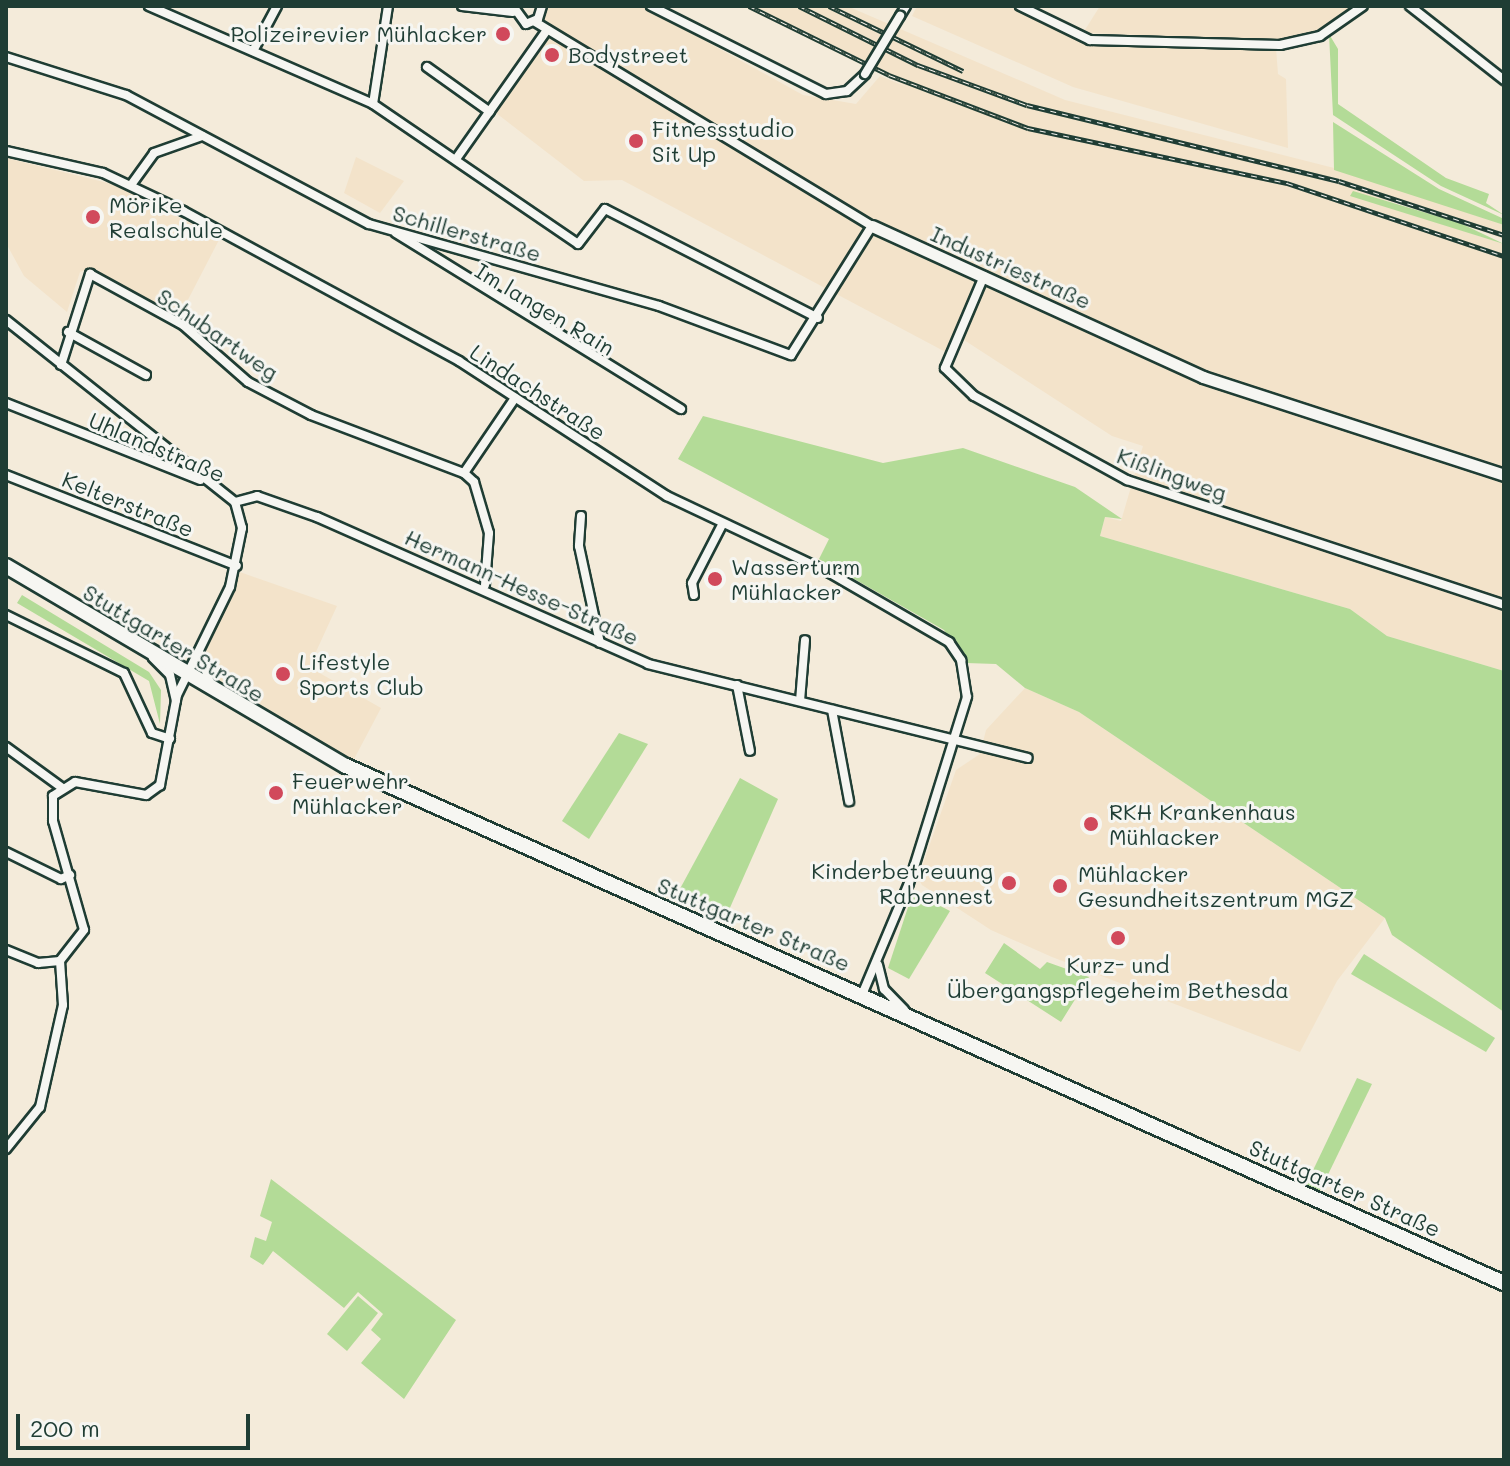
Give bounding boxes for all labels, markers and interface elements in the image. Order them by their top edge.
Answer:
place label: Polizeirevier Mühlacker [230,21,487,47]
marker: Polizeirevier Mühlacker [494,25,512,43]
place label: Bodystreet [568,42,688,68]
marker: Bodystreet [543,46,561,64]
place label: Fitnessstudio Sit Up [652,115,794,166]
marker: Fitnessstudio Sit Up [627,132,645,150]
place label: Mörike Realschule [109,191,223,242]
street label: Schillerstraße [390,199,544,267]
marker: Mörike Realschule [84,208,102,226]
street label: Industriestraße [927,220,1095,314]
street label: Im langen Rain [471,257,619,361]
street label: Schubartweg [152,283,284,385]
street label: Lindachstraße [465,338,611,446]
street label: Uhlandstraße [85,406,229,488]
street label: Kißlingweg [1114,442,1230,506]
street label: Kelterstraße [58,466,198,542]
street label: Hermann-Hesse-Straße [401,523,643,651]
place label: Wasserturm Mühlacker [731,553,860,604]
marker: Wasserturm Mühlacker [706,570,724,588]
street label: Stuttgarter Straße [79,578,269,708]
place label: Lifestyle Sports Club [299,648,424,700]
marker: Lifestyle Sports Club [274,665,292,683]
place label: Feuerwehr Mühlacker [292,767,409,818]
marker: Feuerwehr Mühlacker [267,784,285,802]
place label: RKH Krankenhaus Mühlacker [1109,798,1296,850]
marker: RKH Krankenhaus Mühlacker [1080,813,1102,835]
place label: Kinderbetreuung Rabennest [811,857,993,908]
place label: Mühlacker Gesundheitszentrum MGZ [1078,860,1354,912]
street label: Stuttgarter Straße [654,871,854,977]
marker: Kinderbetreuung Rabennest [1000,874,1018,892]
marker: Mühlacker Gesundheitszentrum MGZ [1049,875,1071,897]
marker: Kurz- und Übergangspflegeheim Bethesda [1109,929,1127,947]
place label: Kurz- und Übergangspflegeheim Bethesda [947,951,1289,1002]
street label: Stuttgarter Straße [1245,1134,1445,1242]
scale bar [20,1398,254,1448]
text: 200 m [30,1412,100,1443]

